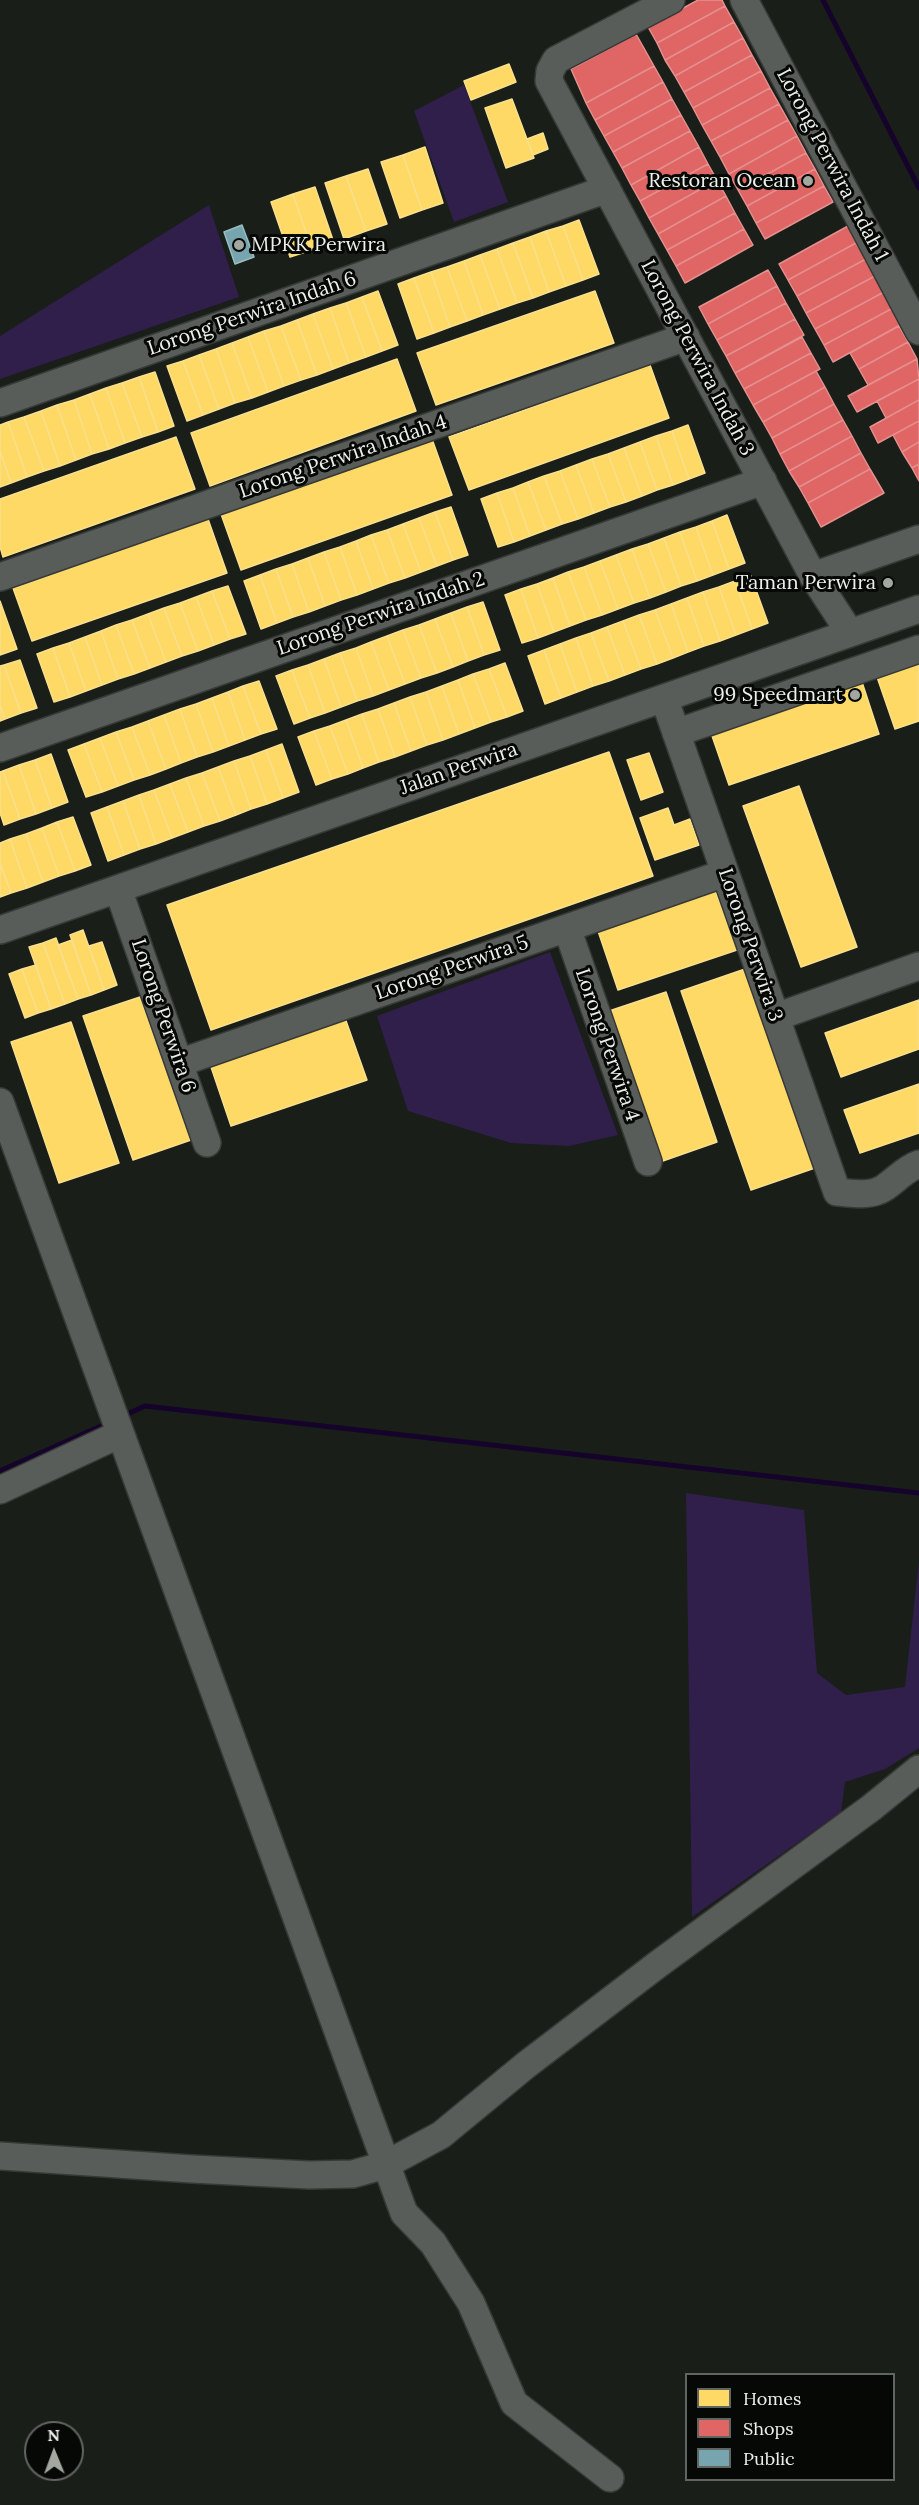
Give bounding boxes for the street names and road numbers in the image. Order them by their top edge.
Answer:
street label: Lorong Perwira Indah 1 [771,65,893,265]
street label: Lorong Perwira Indah 3 [635,256,759,460]
street label: Lorong Perwira Indah 6 [145,267,359,361]
street label: Lorong Perwira Indah 4 [236,410,450,504]
street label: Lorong Perwira Indah 2 [274,567,488,661]
street label: Jalan Perwira [397,738,521,800]
street label: Lorong Perwira 3 [713,865,787,1025]
street label: Lorong Perwira 5 [372,931,532,1005]
street label: Lorong Perwira 6 [125,936,201,1096]
street label: Lorong Perwira 4 [570,965,644,1125]

